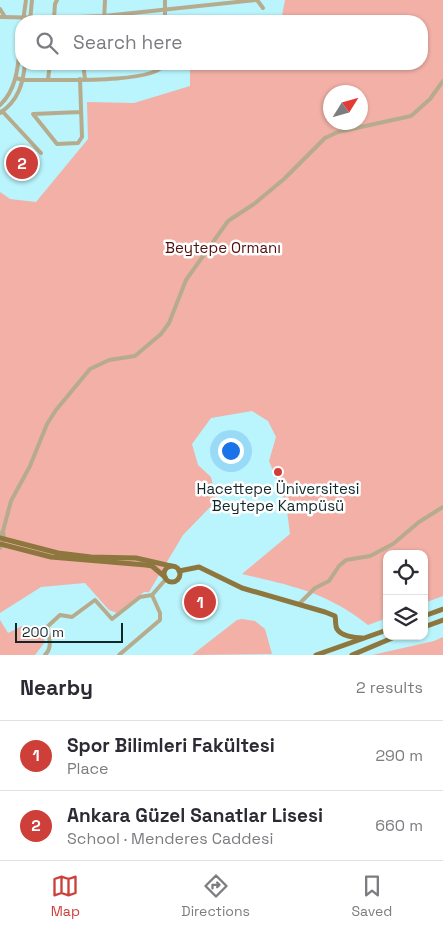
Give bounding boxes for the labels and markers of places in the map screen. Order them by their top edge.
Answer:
pin: 2 [6,144,38,182]
marker: Hacettepe Üniversitesi Beytepe Kampüsü [272,466,284,478]
place label: Hacettepe Üniversitesi Beytepe Kampüsü [197,479,359,515]
pin: 1 [184,583,216,621]

